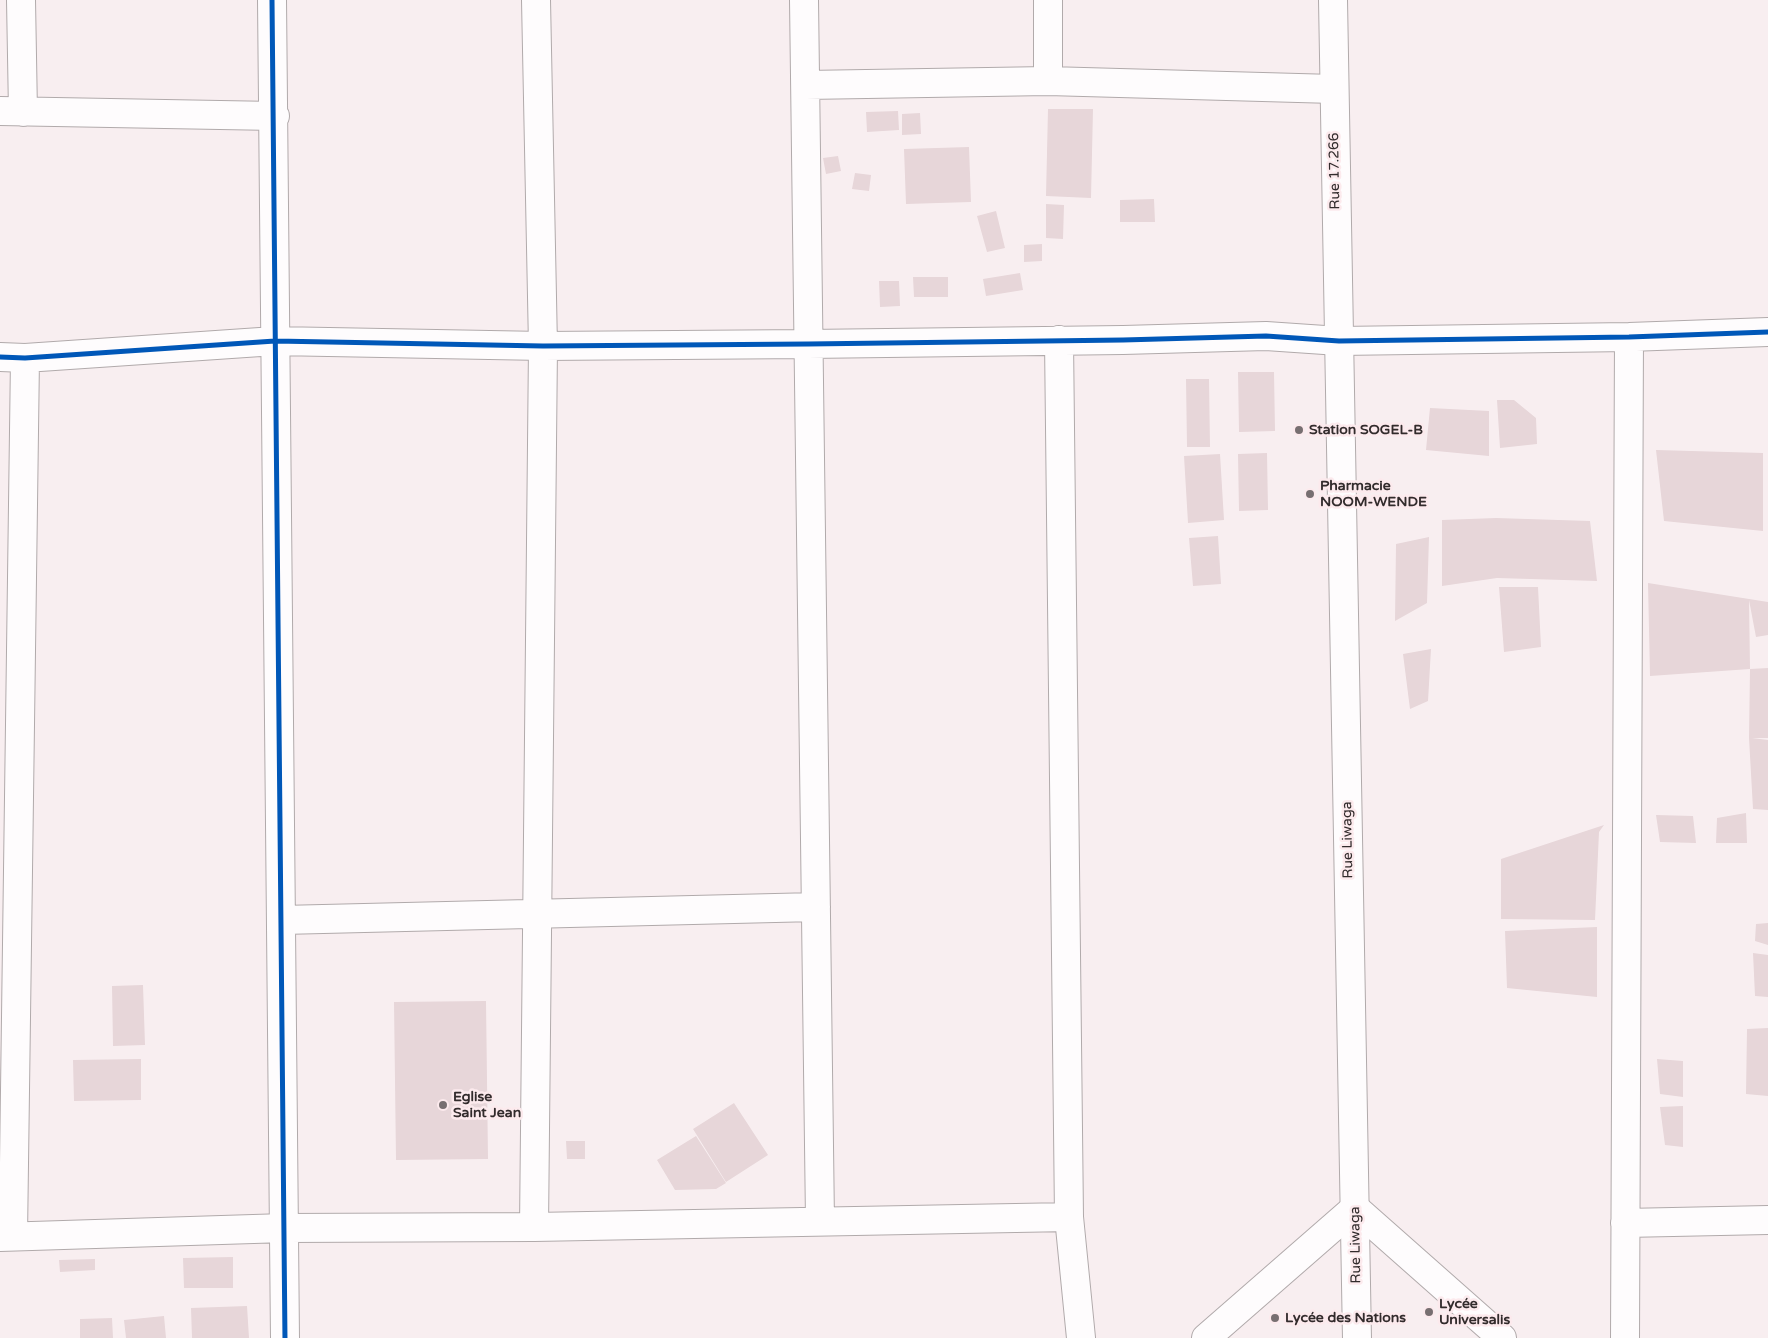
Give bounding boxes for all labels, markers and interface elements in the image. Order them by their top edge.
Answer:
street label: Rue 17.266 [1326,132,1344,210]
place label: Station SOGEL-B [1309,422,1423,438]
marker: Station SOGEL-B [1293,424,1305,436]
place label: Pharmacie NOOM-WENDE [1320,478,1427,511]
marker: Pharmacie NOOM-WENDE [1304,488,1316,500]
street label: Rue Liwaga [1339,801,1357,879]
place label: Eglise Saint Jean [453,1089,521,1122]
marker: Eglise Saint Jean [437,1099,449,1111]
street label: Rue Liwaga [1347,1206,1365,1284]
place label: Lycée Universalis [1439,1296,1510,1328]
marker: Lycée Universalis [1423,1306,1435,1318]
place label: Lycée des Nations [1285,1310,1406,1326]
marker: Lycée des Nations [1269,1312,1281,1324]

